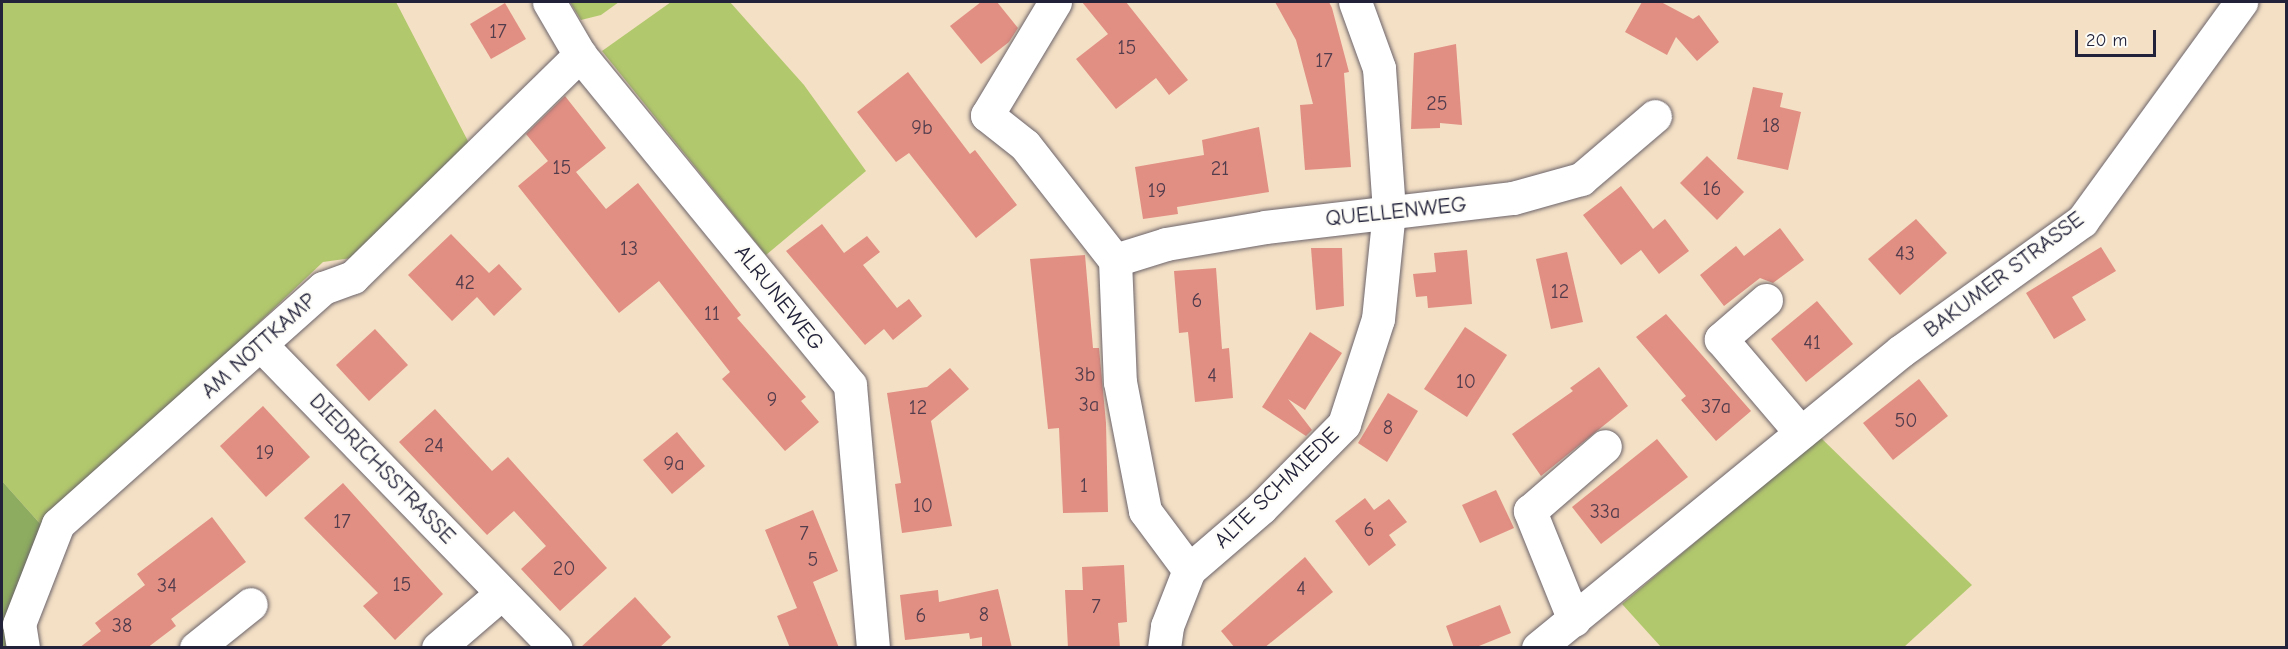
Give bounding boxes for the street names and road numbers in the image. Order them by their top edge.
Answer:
street label: QUELLENWEG [1324,191,1468,233]
street label: BAKUMER STRASSE [1919,206,2089,344]
street label: ALRUNEWEG [729,240,829,356]
street label: AM NOTTKAMP [196,288,322,404]
street label: DIEDRICHSSTRASSE [304,388,460,550]
street label: ALTE SCHMIEDE [1209,422,1345,554]

